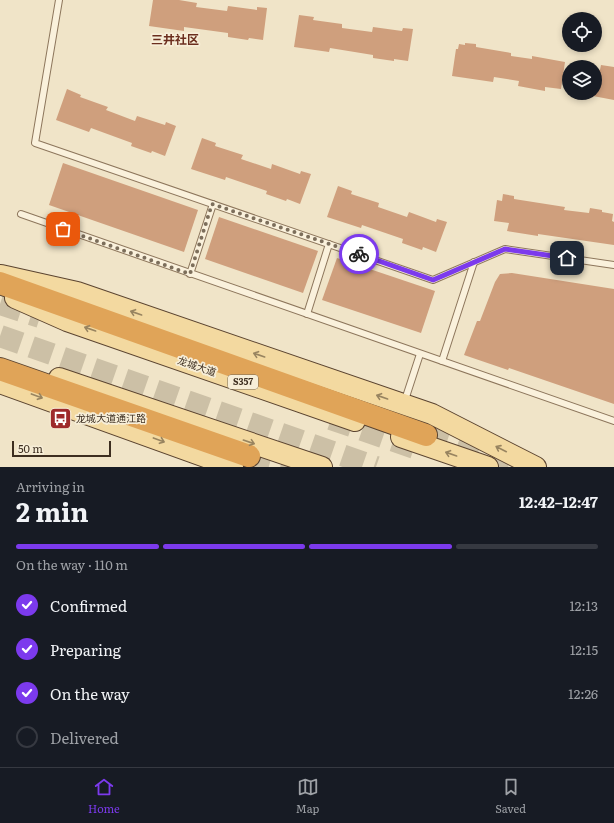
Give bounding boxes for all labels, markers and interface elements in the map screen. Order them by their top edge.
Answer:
map controls [562,12,602,100]
button: locate [562,12,602,52]
district label: 三井社区 [151,30,199,48]
button: layers [562,60,602,100]
pin [46,212,80,246]
icon: bag [52,218,74,240]
courier [339,234,379,274]
pin [550,241,584,275]
icon: bike [348,243,370,265]
icon: home [556,247,578,269]
one-way arrow [131,308,143,316]
one-way arrow [84,325,96,333]
one-way arrow [254,350,266,358]
street label: 龙城大道 [176,352,219,379]
road number: S357 [228,375,258,389]
one-way arrow [30,393,42,401]
one-way arrow [376,393,389,400]
bus stop icon: 龙城大道通江路 [48,405,74,431]
place label: 龙城大道通江路 [76,410,146,425]
one-way arrow [153,437,165,445]
scale bar [12,439,111,458]
one-way arrow [243,439,256,446]
text: 50 m [18,440,43,456]
one-way arrow [495,445,507,452]
one-way arrow [445,450,457,458]
text: Arriving in [16,477,85,496]
text: 12:42–12:47 [519,490,598,513]
text: 2 min [16,491,89,530]
text: On the way · 110 m [16,555,128,574]
icon: check [16,594,38,616]
text: Confirmed [50,594,127,617]
text: 12:13 [569,596,598,615]
icon: check [16,638,38,660]
text: Preparing [50,638,121,661]
text: 12:15 [570,640,598,659]
icon: check [16,682,38,704]
text: On the way [50,682,130,705]
text: 12:26 [568,684,598,703]
text: Delivered [50,726,119,749]
tab: Home [88,776,120,816]
tab: Map [296,776,319,816]
tab: Saved [495,776,526,816]

